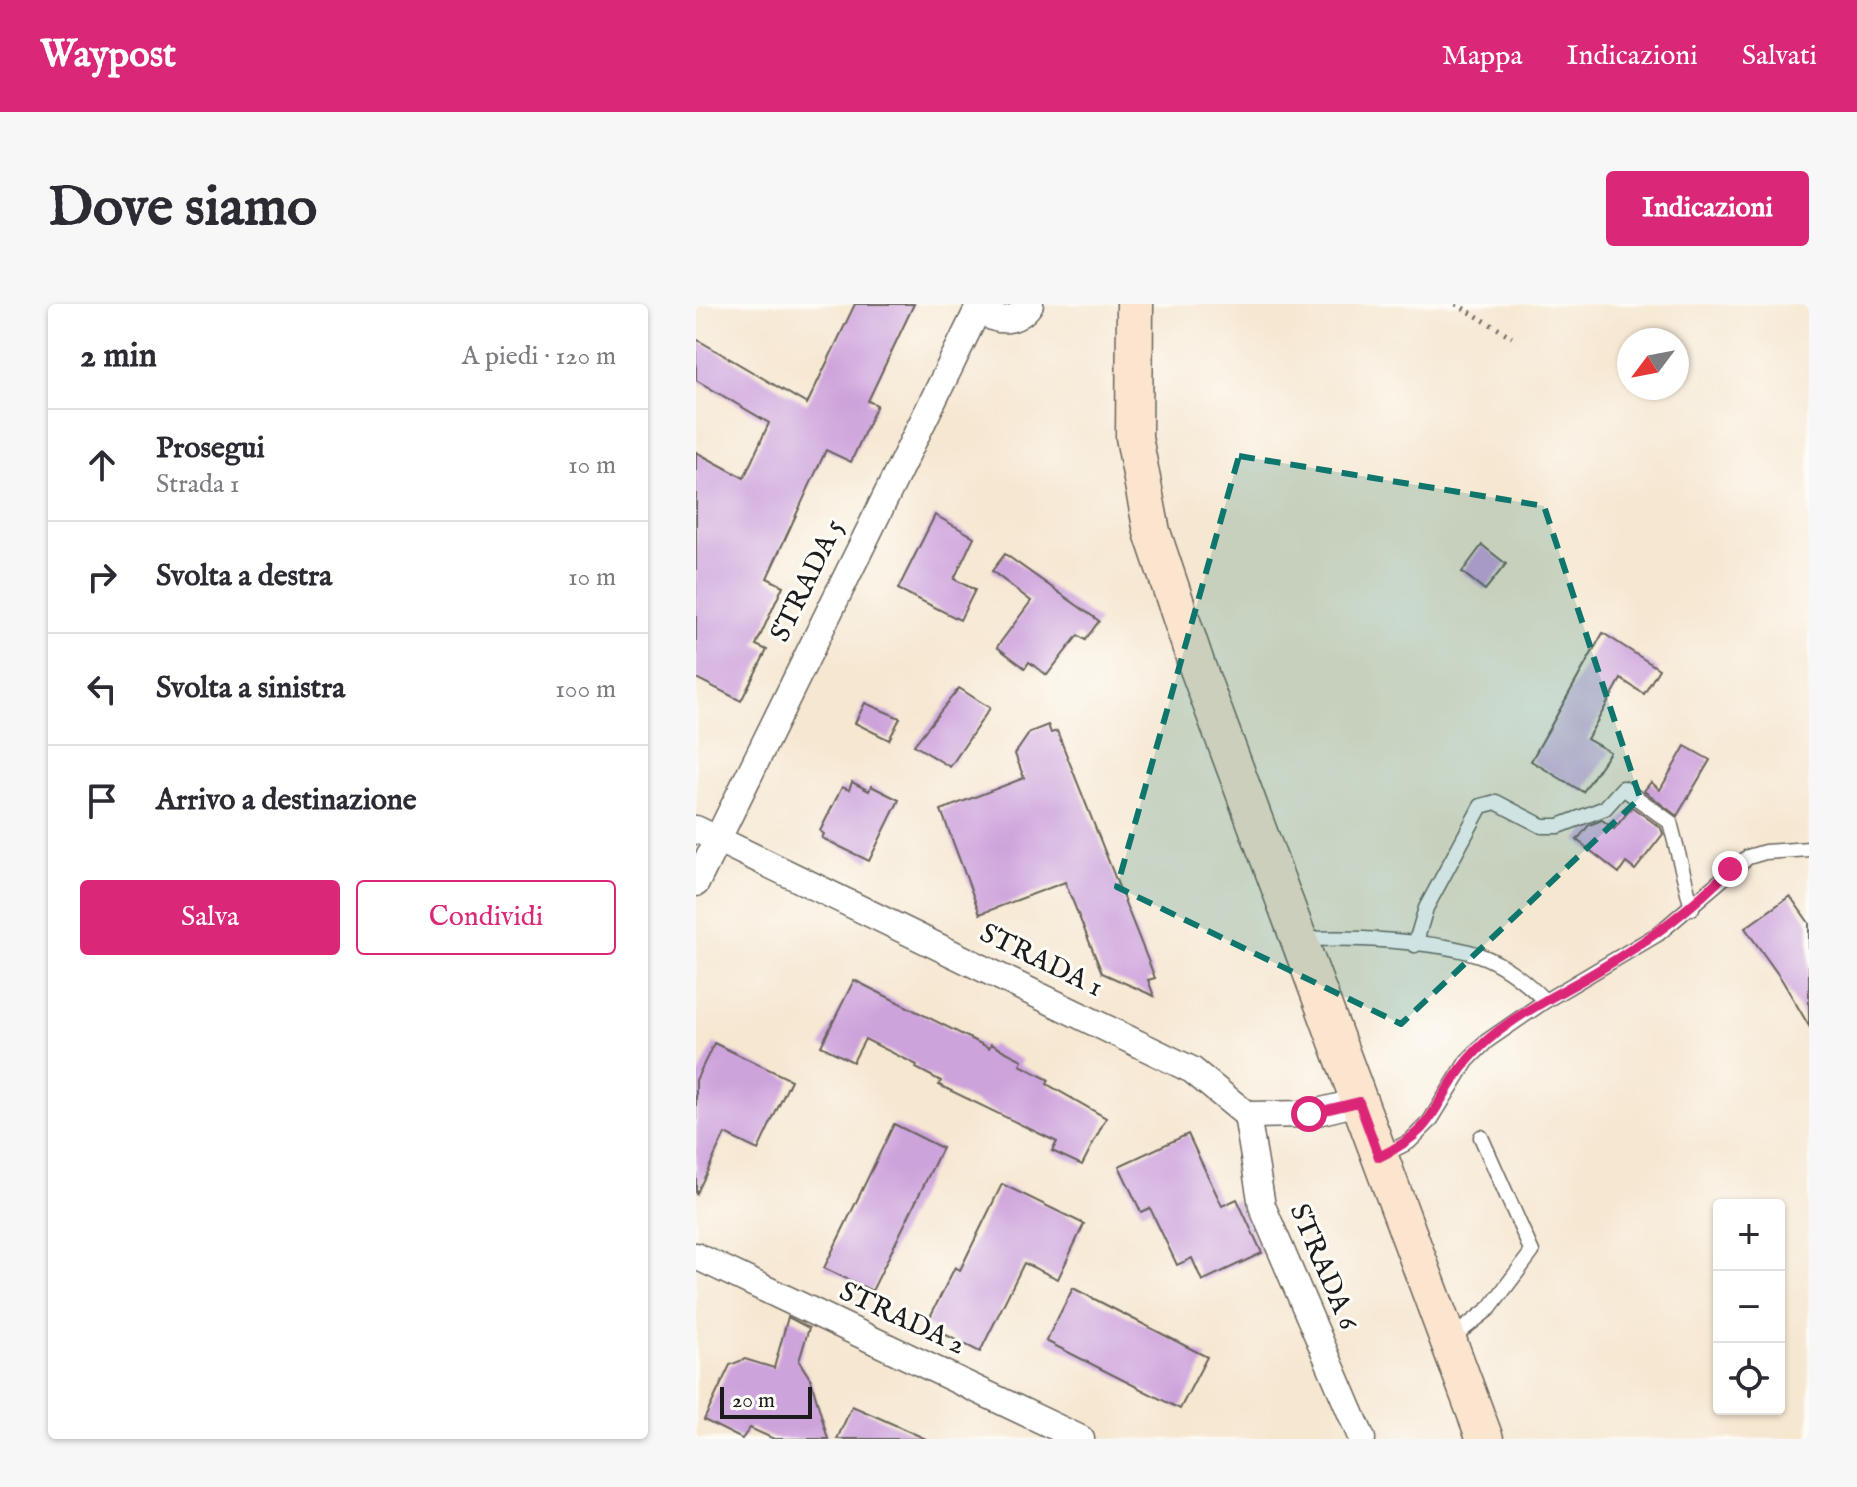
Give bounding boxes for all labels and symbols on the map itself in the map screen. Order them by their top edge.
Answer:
north arrow [1617,328,1689,400]
street label: STRADA 5 [763,514,853,648]
route end [1712,851,1748,887]
street label: STRADA 1 [974,916,1108,1006]
route start [1291,1096,1327,1132]
street label: STRADA 6 [1281,1199,1366,1336]
street label: STRADA 2 [833,1275,971,1363]
scale bar [720,1383,812,1419]

